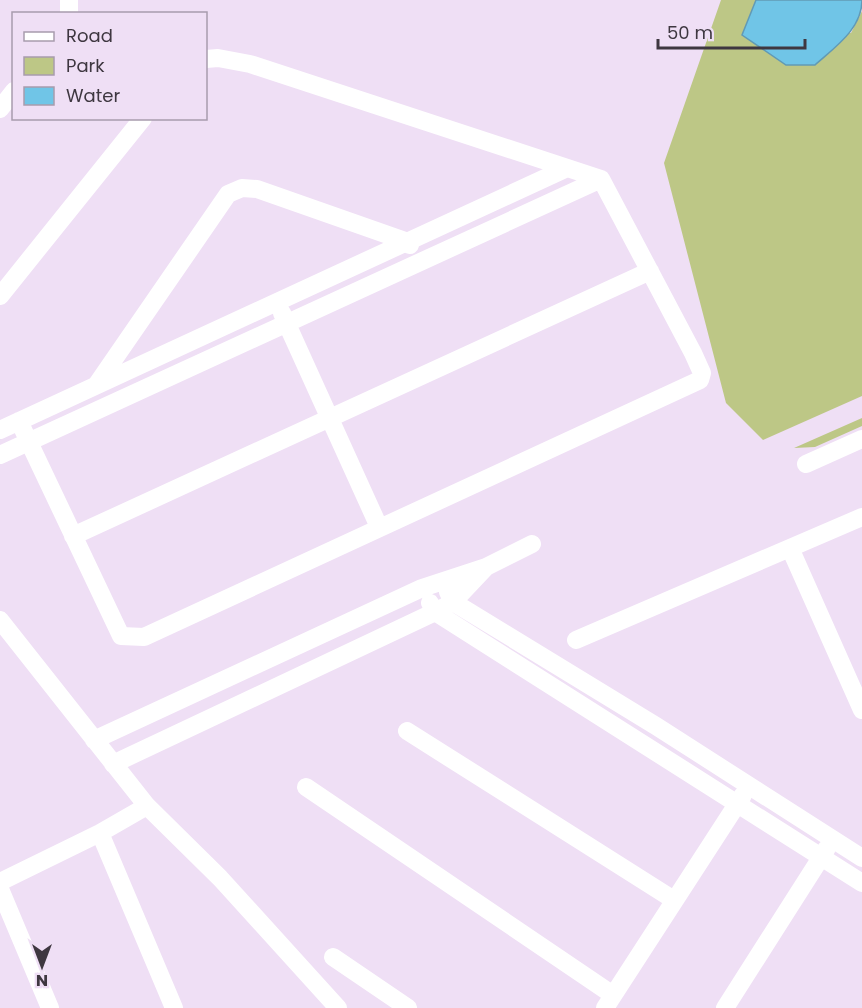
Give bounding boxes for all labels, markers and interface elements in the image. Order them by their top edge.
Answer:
legend [12,12,207,120]
scale bar [658,12,805,50]
text: 50 m [667,20,713,45]
text: Road [66,23,113,48]
text: Park [66,53,105,78]
text: Water [66,83,120,108]
north arrow [12,936,72,996]
text: N [36,969,48,992]

